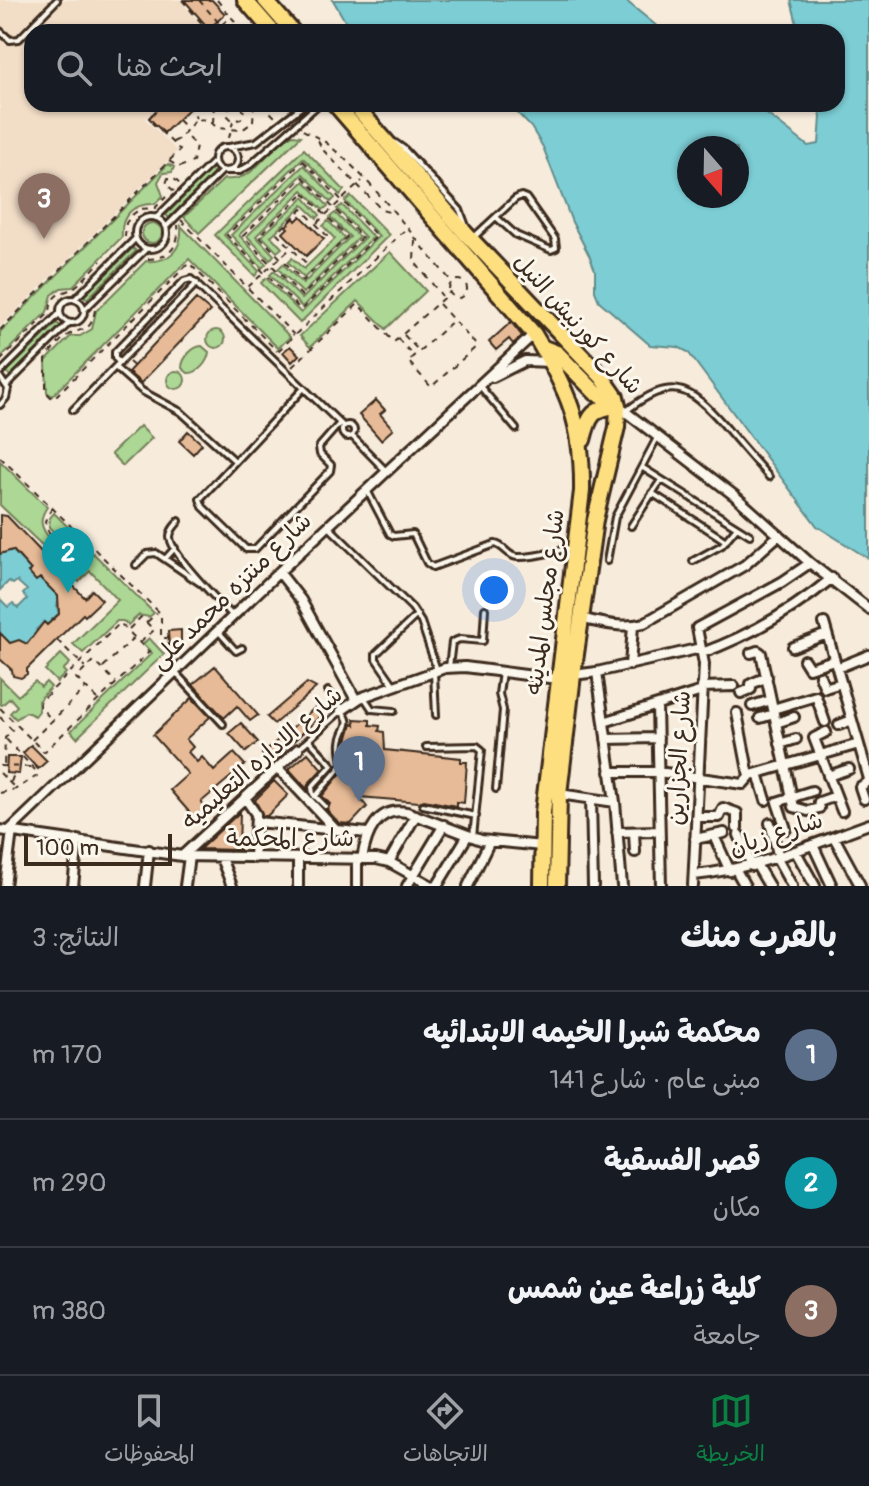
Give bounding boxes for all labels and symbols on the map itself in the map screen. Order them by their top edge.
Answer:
north arrow [677,136,749,208]
pin: 3 [18,173,70,239]
street label: شارع كورنيش النيل [506,248,649,402]
street label: شارع منتزه محمد على [144,507,319,677]
street label: شارع مجلس المدينه [519,508,573,697]
pin: 2 [42,527,94,593]
your location [474,570,514,610]
street label: شارع الاداره التعليميه [175,680,350,837]
street label: شارع الجزارين [661,690,699,826]
pin: 1 [333,736,385,802]
street label: شارع زيان [726,805,827,865]
street label: شارع المحكمة [226,824,354,855]
scale bar [24,830,172,866]

